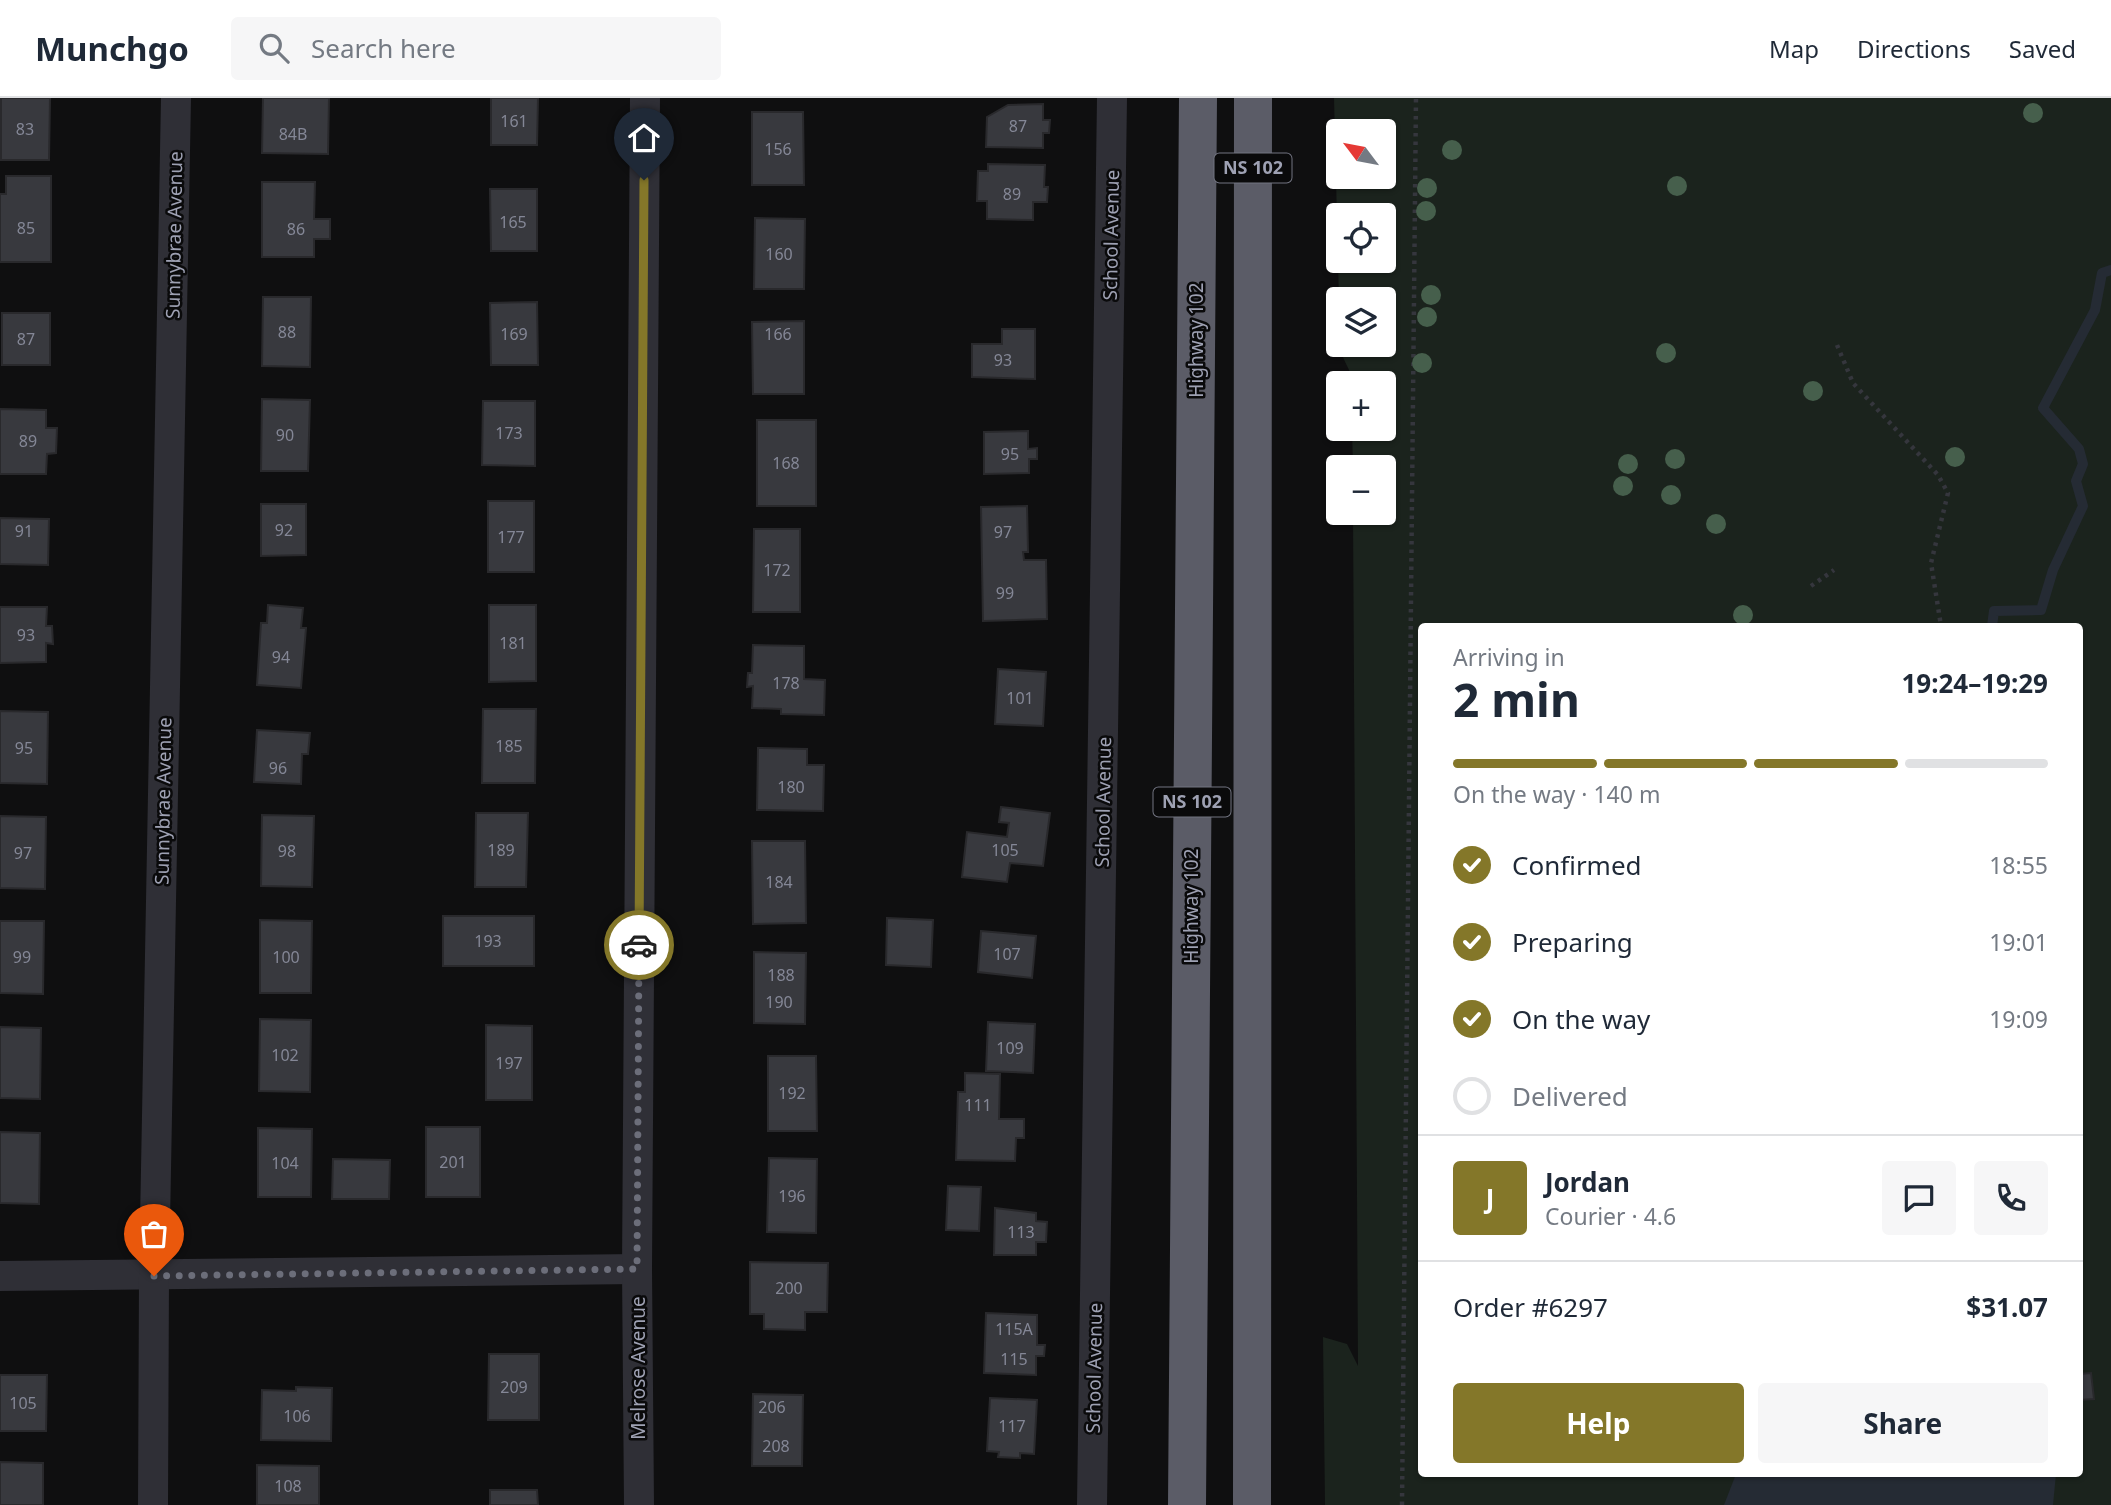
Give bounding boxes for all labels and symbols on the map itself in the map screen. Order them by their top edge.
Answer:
pin [614,108,674,180]
house number: 161 [500,110,528,132]
house number: 87 [1009,115,1027,137]
house number: 83 [16,118,34,140]
north arrow [1326,119,1396,189]
house number: 84B [279,123,307,145]
house number: 156 [764,138,792,160]
street label: Sunnybrae Avenue [160,151,188,319]
road number: NS 102 [1214,154,1292,182]
street label: School Avenue [1097,169,1125,301]
house number: 89 [1003,183,1021,205]
house number: 165 [499,211,527,233]
house number: 85 [17,217,35,239]
house number: 86 [287,218,305,240]
house number: 160 [765,243,793,265]
street label: Highway 102 [1183,282,1209,398]
house number: 88 [278,321,296,343]
house number: 169 [500,323,528,345]
house number: 166 [764,323,792,345]
house number: 87 [17,328,35,350]
house number: 93 [994,349,1012,371]
house number: 173 [495,422,523,444]
house number: 90 [276,424,294,446]
house number: 89 [19,430,37,452]
house number: 95 [1001,443,1019,465]
house number: 168 [772,452,800,474]
house number: 92 [275,519,293,541]
house number: 91 [15,520,33,542]
house number: 97 [994,521,1012,543]
house number: 177 [497,526,525,548]
house number: 172 [763,559,791,581]
house number: 99 [996,582,1014,604]
house number: 93 [17,624,35,646]
house number: 181 [499,632,527,654]
house number: 94 [272,646,290,668]
house number: 178 [772,672,800,694]
house number: 101 [1006,687,1034,709]
street label: Sunnybrae Avenue [149,717,177,885]
house number: 185 [495,735,523,757]
street label: School Avenue [1089,736,1117,868]
house number: 95 [15,737,33,759]
house number: 96 [269,757,287,779]
house number: 180 [777,776,805,798]
road number: NS 102 [1154,788,1230,816]
house number: 189 [487,839,515,861]
house number: 105 [991,839,1019,861]
house number: 98 [278,840,296,862]
house number: 97 [14,842,32,864]
street label: Highway 102 [1178,848,1204,964]
house number: 184 [765,871,793,893]
courier [604,910,674,980]
house number: 193 [474,930,502,952]
house number: 107 [993,943,1021,965]
house number: 99 [13,946,31,968]
house number: 100 [272,946,300,968]
house number: 188 [767,964,795,986]
house number: 190 [765,991,793,1013]
house number: 109 [996,1037,1024,1059]
house number: 102 [271,1044,299,1066]
house number: 197 [495,1052,523,1074]
house number: 192 [778,1082,806,1104]
house number: 111 [964,1094,992,1116]
house number: 201 [439,1151,467,1173]
house number: 104 [271,1152,299,1174]
house number: 196 [778,1185,806,1207]
pin [124,1204,184,1276]
house number: 113 [1007,1221,1035,1243]
house number: 200 [775,1277,803,1299]
street label: Melrose Avenue [625,1296,651,1440]
street label: School Avenue [1080,1302,1108,1434]
house number: 115A [995,1318,1034,1340]
house number: 115 [1000,1348,1028,1370]
house number: 209 [500,1376,528,1398]
house number: 105 [9,1392,37,1414]
house number: 206 [758,1396,786,1418]
house number: 106 [283,1405,311,1427]
house number: 117 [998,1415,1026,1437]
house number: 208 [762,1435,790,1457]
house number: 108 [274,1475,302,1497]

